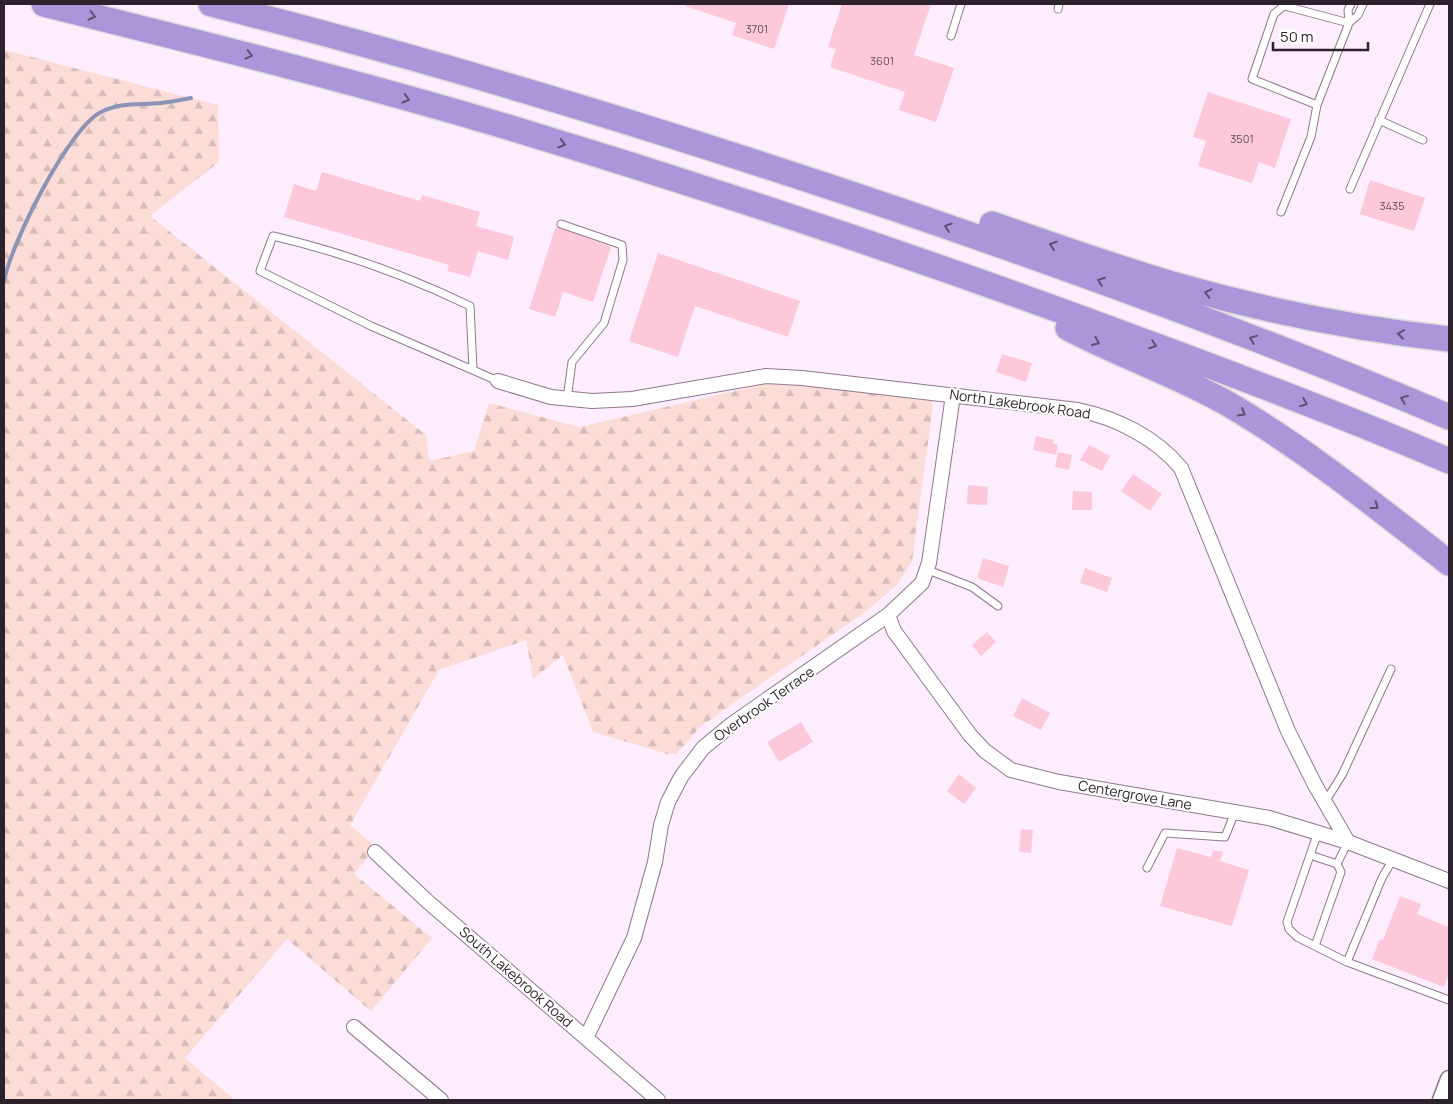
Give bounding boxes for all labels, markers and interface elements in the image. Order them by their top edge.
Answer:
one-way arrow [87,10,95,20]
scale bar [1273,20,1368,52]
house number: 3701 [746,21,768,36]
text: 50 m [1280,26,1314,47]
one-way arrow [245,49,254,60]
house number: 3601 [870,53,894,68]
one-way arrow [401,93,409,103]
house number: 3501 [1230,131,1254,146]
one-way arrow [557,138,566,148]
house number: 3435 [1379,198,1405,213]
one-way arrow [944,223,953,233]
one-way arrow [1049,241,1057,251]
one-way arrow [1097,277,1106,287]
one-way arrow [1203,288,1212,299]
one-way arrow [1396,329,1405,339]
one-way arrow [1249,335,1258,345]
one-way arrow [1091,336,1100,347]
one-way arrow [1148,339,1156,349]
street label: North Lakebrook Road [948,384,1092,423]
one-way arrow [1400,395,1409,405]
one-way arrow [1300,397,1308,407]
one-way arrow [1237,407,1246,417]
one-way arrow [1369,501,1378,509]
street label: Overbrook Terrace [710,662,818,745]
street label: Centergrove Lane [1077,775,1193,814]
street label: South Lakebrook Road [456,922,577,1031]

